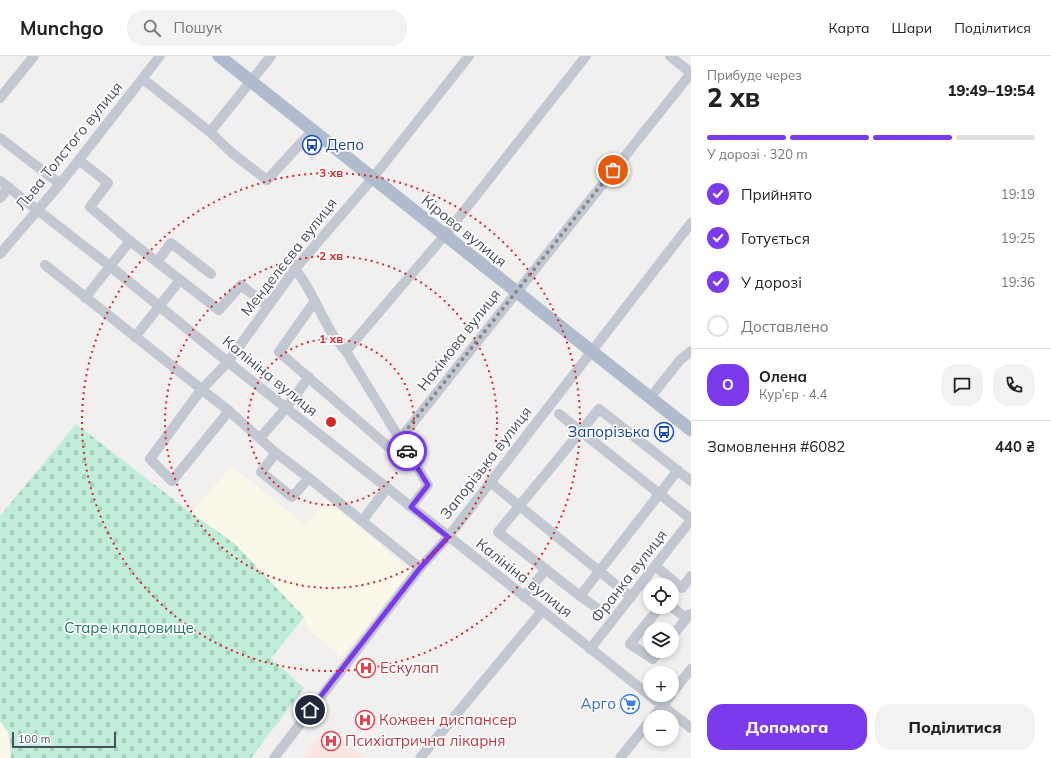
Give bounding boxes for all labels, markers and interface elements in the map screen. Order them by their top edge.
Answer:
search box [127,10,407,46]
text: Munchgo [20,16,103,40]
icon: search [141,17,163,39]
text: Пошук [173,18,222,37]
text: Карта [828,19,870,37]
text: Шари [892,19,932,37]
text: Поділитися [954,19,1031,37]
text: Прибуде через [707,67,802,83]
street label: Льва Толстого вулиця [11,78,126,214]
text: 2 хв [707,81,760,114]
text: 19:49–19:54 [948,81,1035,100]
bus stop icon: Депо [301,134,323,156]
place label: Депо [326,135,364,154]
text: У дорозі · 320 m [707,146,808,162]
pin [596,153,630,187]
icon: bag [602,159,624,181]
text: 3 хв [319,165,343,180]
icon: check [707,183,729,205]
text: Прийнято [741,185,812,204]
text: 19:19 [1001,186,1035,202]
street label: Кірова вулиця [418,190,511,271]
street label: Менделєєва вулиця [237,194,341,320]
icon: check [707,227,729,249]
text: Готується [741,229,810,248]
text: 19:25 [1001,230,1035,246]
text: 2 хв [319,248,343,263]
icon: check [707,271,729,293]
text: У дорозі [741,273,802,292]
text: 19:36 [1001,274,1035,290]
street label: Нахімова вулиця [413,285,504,394]
text: Доставлено [741,317,828,336]
street label: Калініна вулиця [219,331,322,420]
text: 1 хв [319,331,343,346]
button: chat [941,364,983,406]
button: phone [993,364,1035,406]
text: Олена [759,367,807,386]
text: О [722,375,734,394]
text: Кур’єр · 4.4 [759,386,827,402]
street label: Запорізька вулиця [436,403,535,523]
centre of rings [324,415,338,429]
bus stop icon: Запорізька [653,421,675,443]
place label: Запорізька [567,422,650,441]
courier [387,431,427,471]
text: Замовлення #6082 [707,437,845,456]
text: 440 ₴ [995,437,1035,456]
icon: car [396,440,418,462]
street label: Франка вулиця [586,525,671,626]
street label: Калініна вулиця [472,534,576,621]
map controls [643,578,679,746]
button: locate [643,578,679,614]
park label: Старе кладовище [64,618,194,637]
button: layers [643,622,679,658]
hospital icon: Ескулап [355,657,377,679]
place label: Ескулап [380,658,439,677]
button: + [643,666,679,702]
pin [293,693,327,727]
supermarket icon: Арго [619,693,641,715]
place label: Арго [580,694,616,713]
icon: home [299,699,321,721]
button: Допомога [707,704,867,750]
button: Поділитися [875,704,1035,750]
hospital icon: Кожвен диспансер [354,709,376,731]
place label: Кожвен диспансер [379,710,517,729]
button: − [643,710,679,746]
scale bar [12,730,116,749]
hospital icon: Психіатрична лікарня [320,730,342,752]
place label: Психіатрична лікарня [345,731,506,750]
text: 100 m [18,732,50,746]

